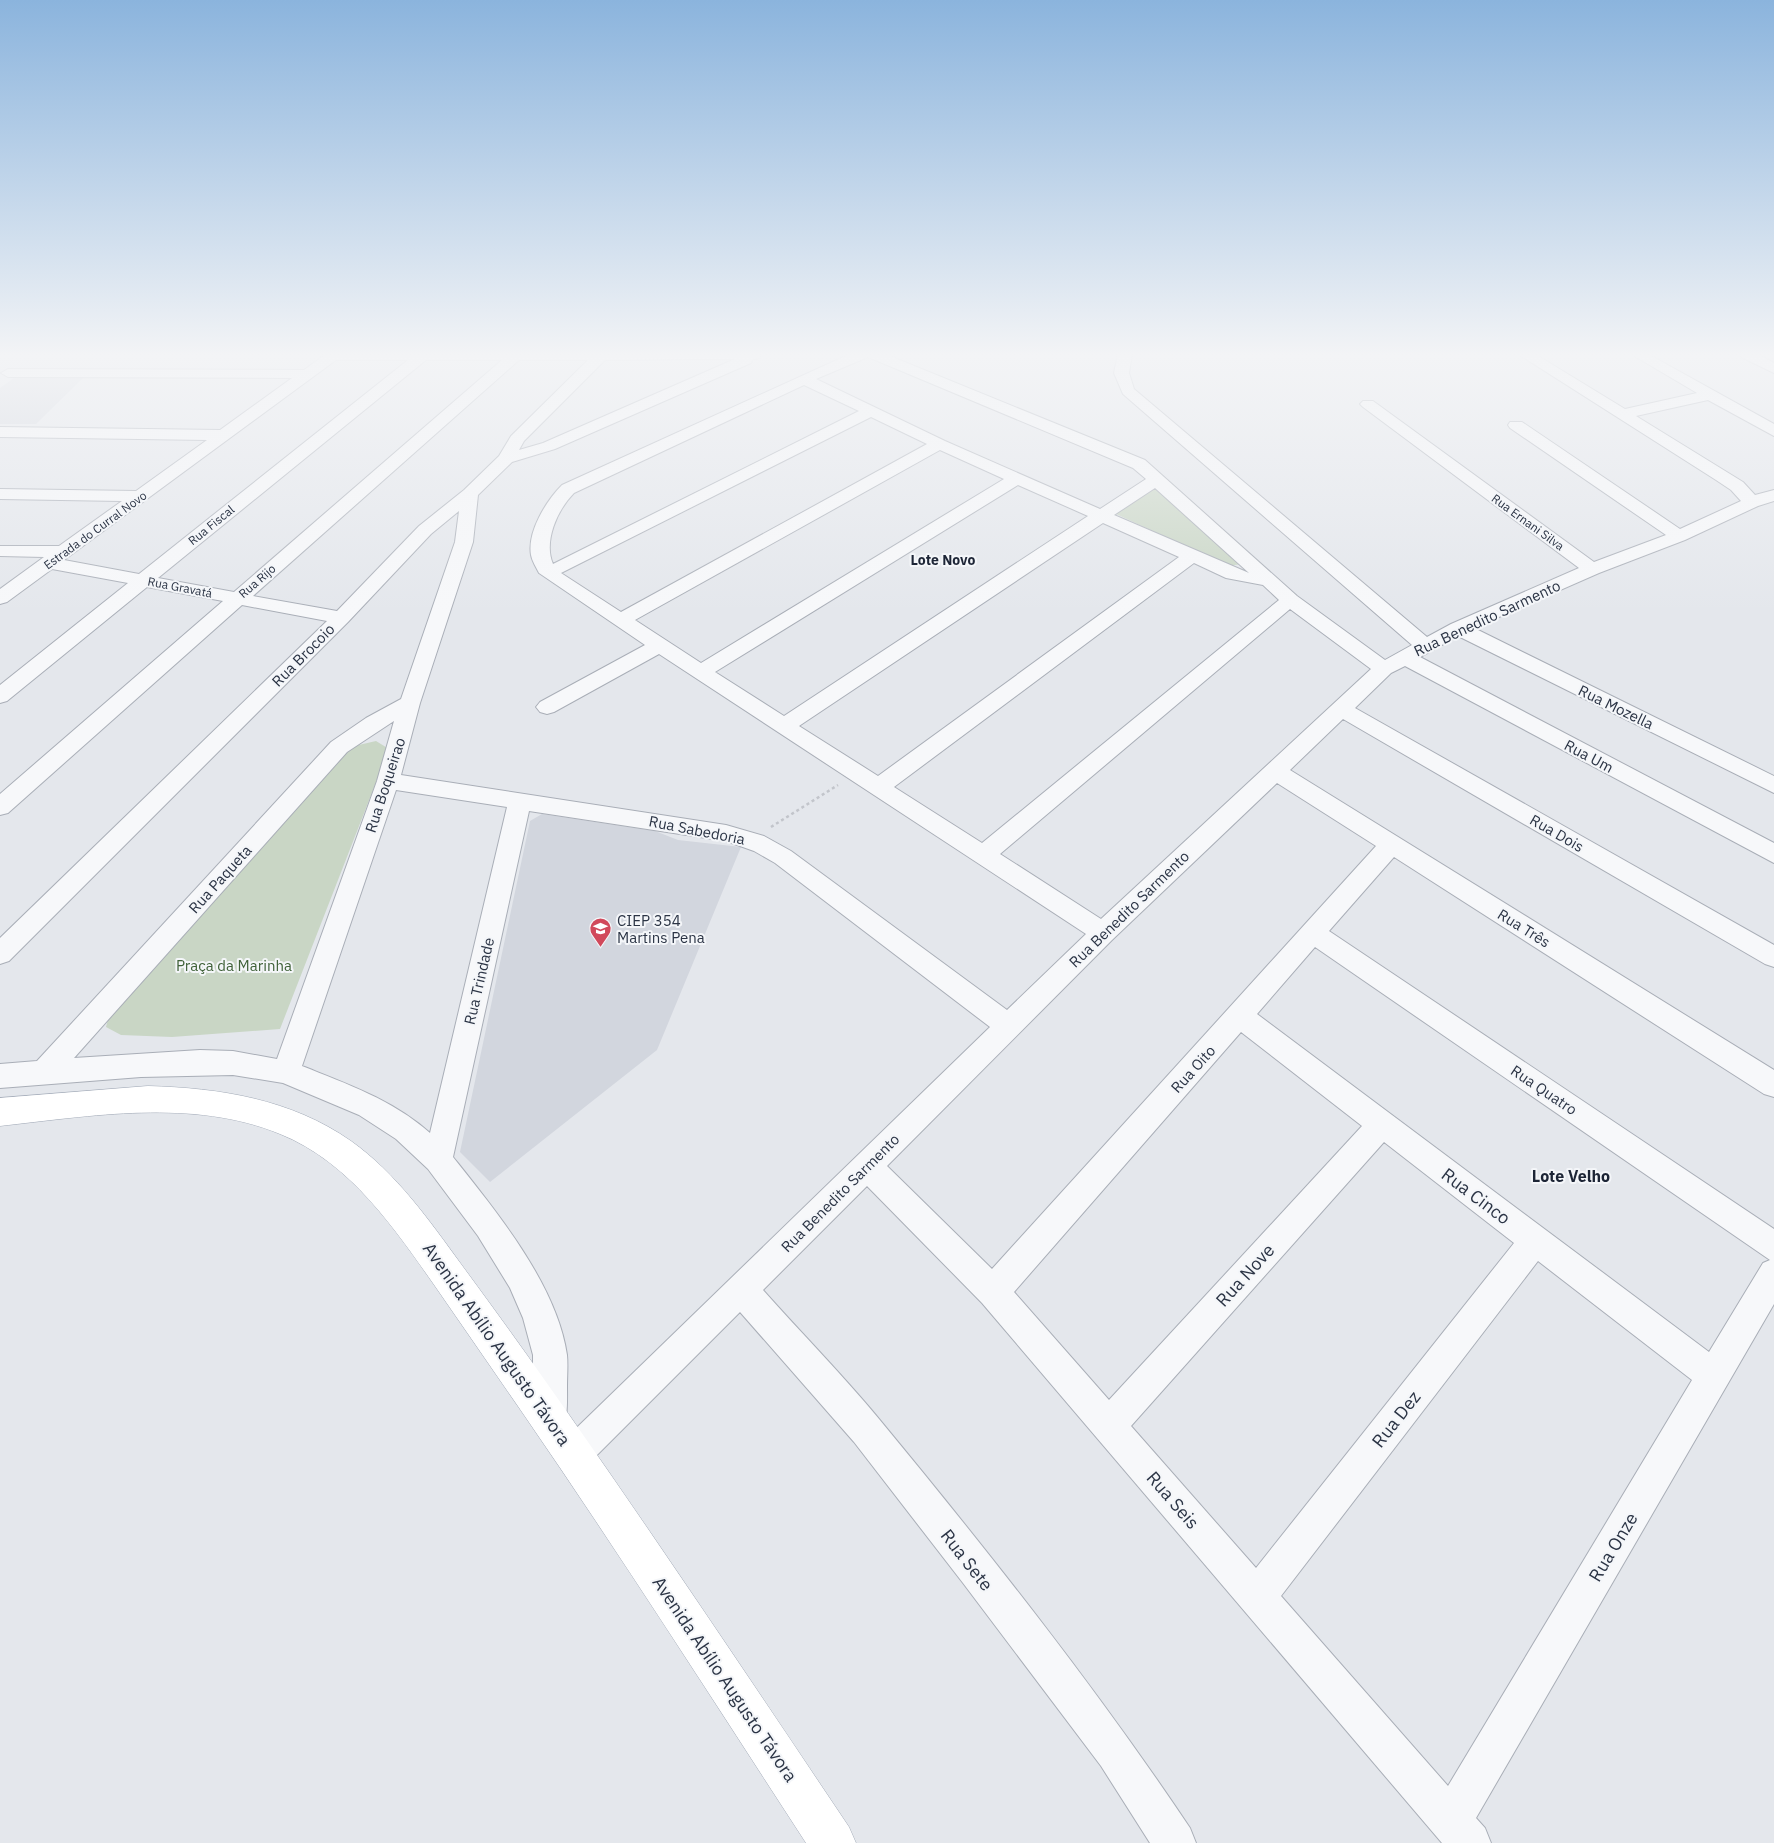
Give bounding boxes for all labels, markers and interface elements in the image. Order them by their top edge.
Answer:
street label: Estrada do Curral Novo [41,487,150,572]
street label: Rua Ernani Silva [1489,491,1568,554]
street label: Rua Fiscal [185,502,237,548]
district label: Lote Novo [911,551,976,569]
street label: Rua Rijo [235,561,279,601]
street label: Rua Gravatá [146,573,214,601]
street label: Rua Benedito Sarmento [1411,576,1563,660]
street label: Rua Brocoio [268,620,338,690]
street label: Rua Mozella [1575,681,1657,733]
street label: Rua Boqueirao [361,735,409,835]
street label: Rua Um [1561,735,1617,777]
street label: Rua Dois [1527,810,1587,856]
street label: Rua Sabedoria [647,811,747,849]
street label: Rua Paqueta [184,841,256,917]
street label: Rua Benedito Sarmento [1065,847,1193,971]
street label: Rua Três [1494,904,1554,952]
place label: CIEP 354 Martins Pena [617,911,705,947]
school or university icon: CIEP 354 Martins Pena [589,917,613,948]
street label: Rua Trindade [460,936,498,1026]
park label: Praça da Marinha [176,956,292,975]
street label: Rua Oito [1167,1041,1219,1097]
street label: Rua Quatro [1507,1061,1581,1119]
street label: Rua Benedito Sarmento [777,1130,903,1256]
street label: Rua Cinco [1437,1163,1515,1229]
district label: Lote Velho [1532,1166,1610,1186]
street label: Avenida Abílio Augusto Távora [418,1238,576,1450]
street label: Rua Nove [1211,1239,1279,1311]
street label: Rua Dez [1367,1386,1425,1452]
street label: Rua Seis [1142,1466,1204,1534]
street label: Rua Onze [1583,1508,1643,1586]
street label: Rua Sete [936,1525,998,1596]
street label: Avenida Abílio Augusto Távora [648,1572,803,1787]

